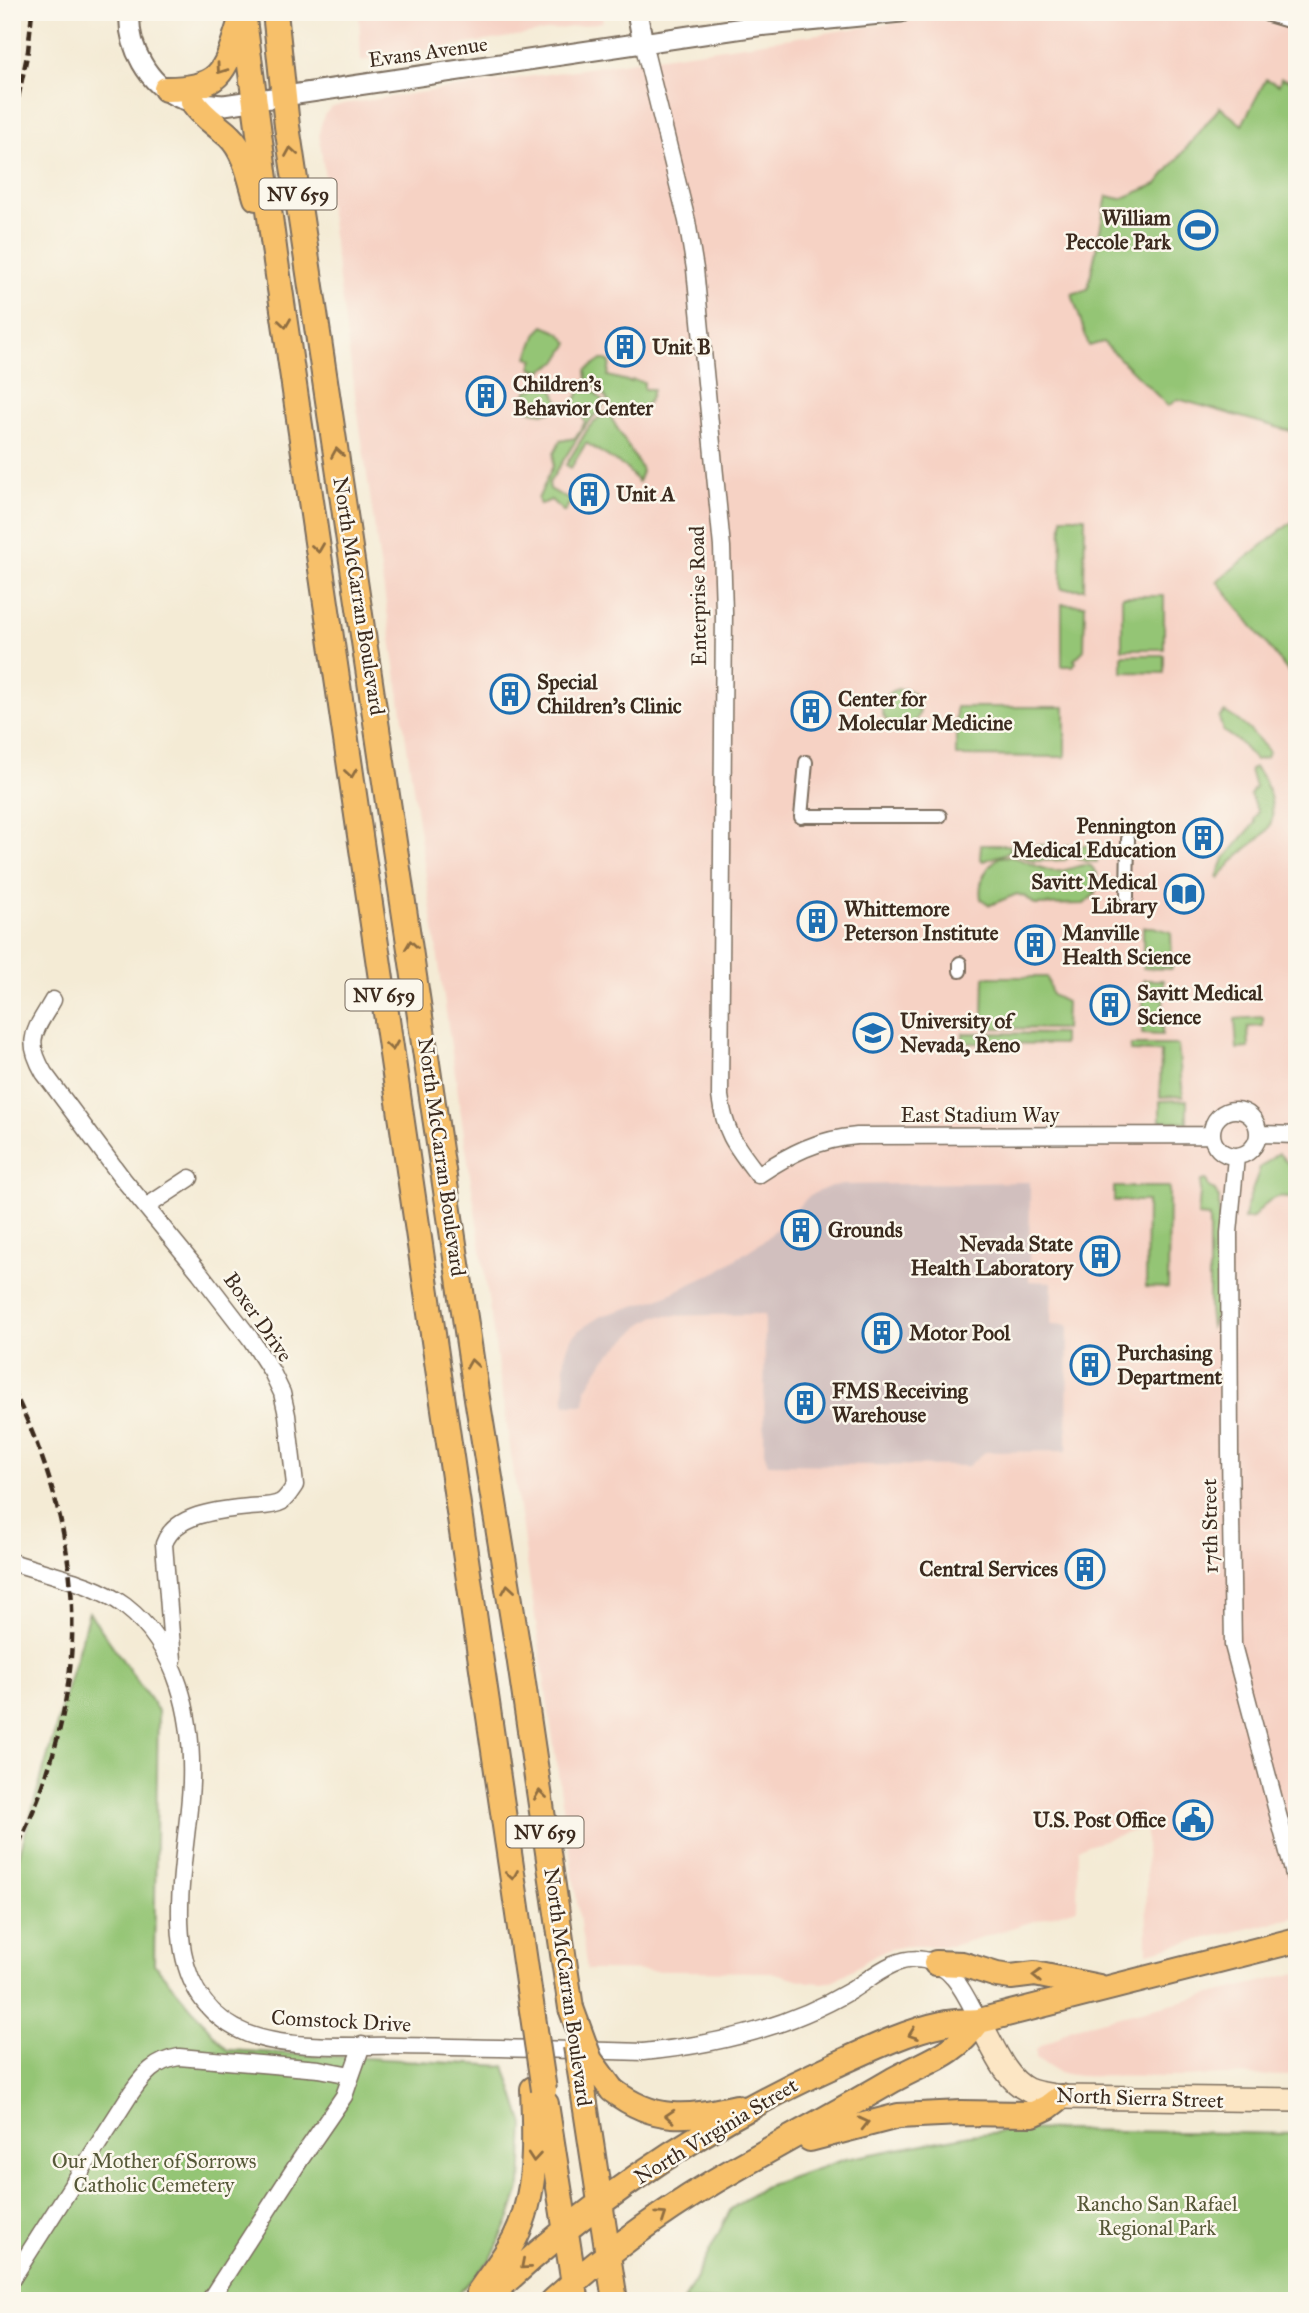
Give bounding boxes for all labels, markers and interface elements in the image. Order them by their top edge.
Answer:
street label: Evans Avenue [367,31,490,73]
one-way arrow [217,61,229,74]
one-way arrow [284,146,299,158]
road number: NV 659 [260,178,336,210]
place label: William Peccole Park [1066,205,1172,255]
sports icon: William Peccole Park [1177,209,1219,251]
one-way arrow [277,317,292,328]
building icon: Unit B [604,326,646,368]
place label: Unit B [652,334,711,360]
place label: Children's Behavior Center [513,371,654,421]
building icon: Children's Behavior Center [465,375,507,417]
one-way arrow [330,448,345,459]
building icon: Unit A [568,473,610,515]
street label: North McCarran Boulevard [327,475,391,717]
place label: Unit A [616,481,676,507]
street label: Enterprise Road [684,525,712,666]
one-way arrow [310,542,325,553]
place label: Special Children's Clinic [537,669,682,719]
building icon: Special Children's Clinic [489,673,531,715]
place label: Center for Molecular Medicine [838,686,1013,736]
building icon: Center for Molecular Medicine [790,690,832,732]
one-way arrow [344,767,359,779]
place label: Pennington Medical Education [1012,813,1177,863]
building icon: Pennington Medical Education [1182,817,1224,859]
place label: Savitt Medical Library [1031,869,1158,919]
library icon: Savitt Medical Library [1163,873,1205,915]
place label: Whittemore Peterson Institute [844,896,999,946]
building icon: Whittemore Peterson Institute [796,900,838,942]
place label: Manville Health Science [1062,920,1191,970]
building icon: Manville Health Science [1014,924,1056,966]
one-way arrow [403,939,418,951]
road number: NV 659 [346,979,422,1010]
place label: Savitt Medical Science [1137,980,1264,1030]
building icon: Savitt Medical Science [1089,984,1131,1026]
place label: University of Nevada, Reno [900,1008,1020,1058]
school or university icon: University of Nevada, Reno [852,1012,894,1054]
street label: North McCarran Boulevard [412,1036,472,1279]
one-way arrow [384,1040,399,1052]
street label: East Stadium Way [901,1102,1061,1128]
building icon: Grounds [780,1209,822,1251]
place label: Grounds [828,1217,903,1243]
place label: Nevada State Health Laboratory [910,1231,1074,1281]
building icon: Nevada State Health Laboratory [1079,1235,1121,1277]
street label: Boxer Drive [218,1267,298,1367]
building icon: Motor Pool [861,1312,903,1354]
place label: Motor Pool [909,1320,1012,1346]
place label: Purchasing Department [1117,1340,1223,1390]
building icon: Purchasing Department [1069,1344,1111,1386]
one-way arrow [465,1358,480,1370]
place label: FMS Receiving Warehouse [832,1378,969,1428]
building icon: FMS Receiving Warehouse [784,1382,826,1424]
street label: 17th Street [1196,1478,1224,1574]
building icon: Central Services [1064,1548,1106,1590]
place label: Central Services [919,1556,1058,1582]
one-way arrow [501,1583,516,1595]
one-way arrow [532,1789,547,1801]
public building icon: U.S. Post Office [1172,1799,1214,1841]
place label: U.S. Post Office [1033,1807,1166,1833]
road number: NV 659 [506,1816,584,1848]
street label: North McCarran Boulevard [538,1866,598,2109]
one-way arrow [504,1870,519,1881]
one-way arrow [1031,1968,1042,1983]
street label: Comstock Drive [270,2004,412,2038]
one-way arrow [907,2025,919,2039]
street label: North Virginia Street [630,2072,803,2190]
street label: North Sierra Street [1056,2082,1225,2114]
one-way arrow [664,2108,675,2123]
one-way arrow [858,2117,870,2131]
park label: Our Mother of Sorrows Catholic Cemetery [52,2148,256,2198]
one-way arrow [527,2152,542,2163]
park label: Rancho San Rafael Regional Park [1076,2191,1238,2241]
one-way arrow [655,2211,668,2224]
one-way arrow [520,2257,533,2269]

